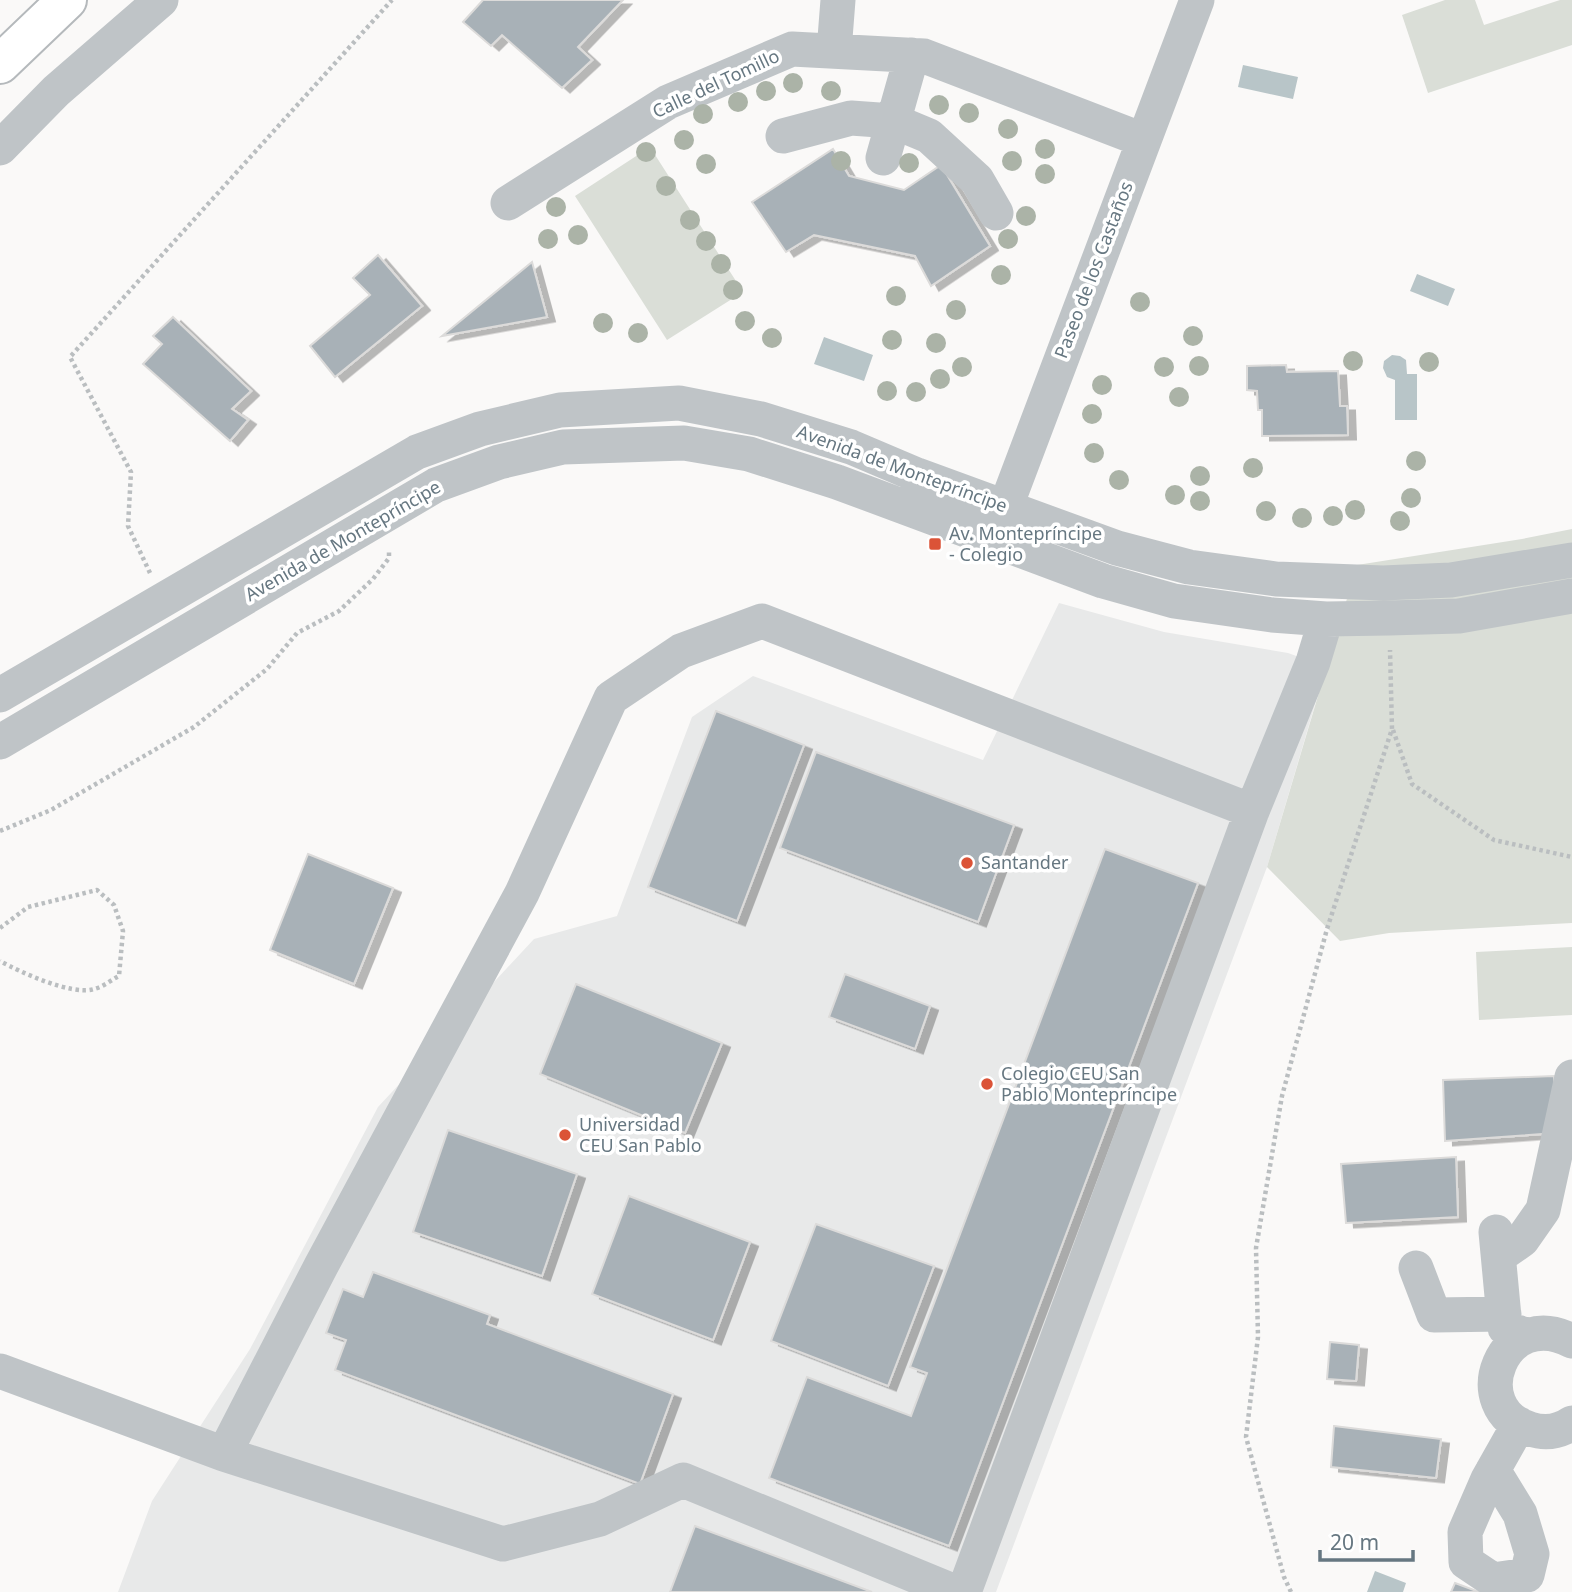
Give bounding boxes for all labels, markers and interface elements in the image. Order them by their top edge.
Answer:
street label: Calle del Tomillo [648,43,783,123]
street label: Paseo de los Castaños [1048,178,1138,361]
street label: Avenida de Montepríncipe [794,419,1011,517]
street label: Avenida de Montepríncipe [240,474,445,606]
place label: Av. Montepríncipe - Colegio [949,521,1102,566]
marker: Av. Montepríncipe - Colegio [927,536,943,552]
place label: Santander [981,850,1069,874]
marker: Santander [959,855,975,871]
place label: Colegio CEU San Pablo Montepríncipe [1001,1061,1177,1106]
marker: Colegio CEU San Pablo Montepríncipe [979,1076,995,1092]
place label: Universidad CEU San Pablo [579,1112,702,1157]
marker: Universidad CEU San Pablo [557,1127,573,1143]
scale bar [1320,1518,1413,1562]
text: 20 m [1330,1528,1379,1556]

